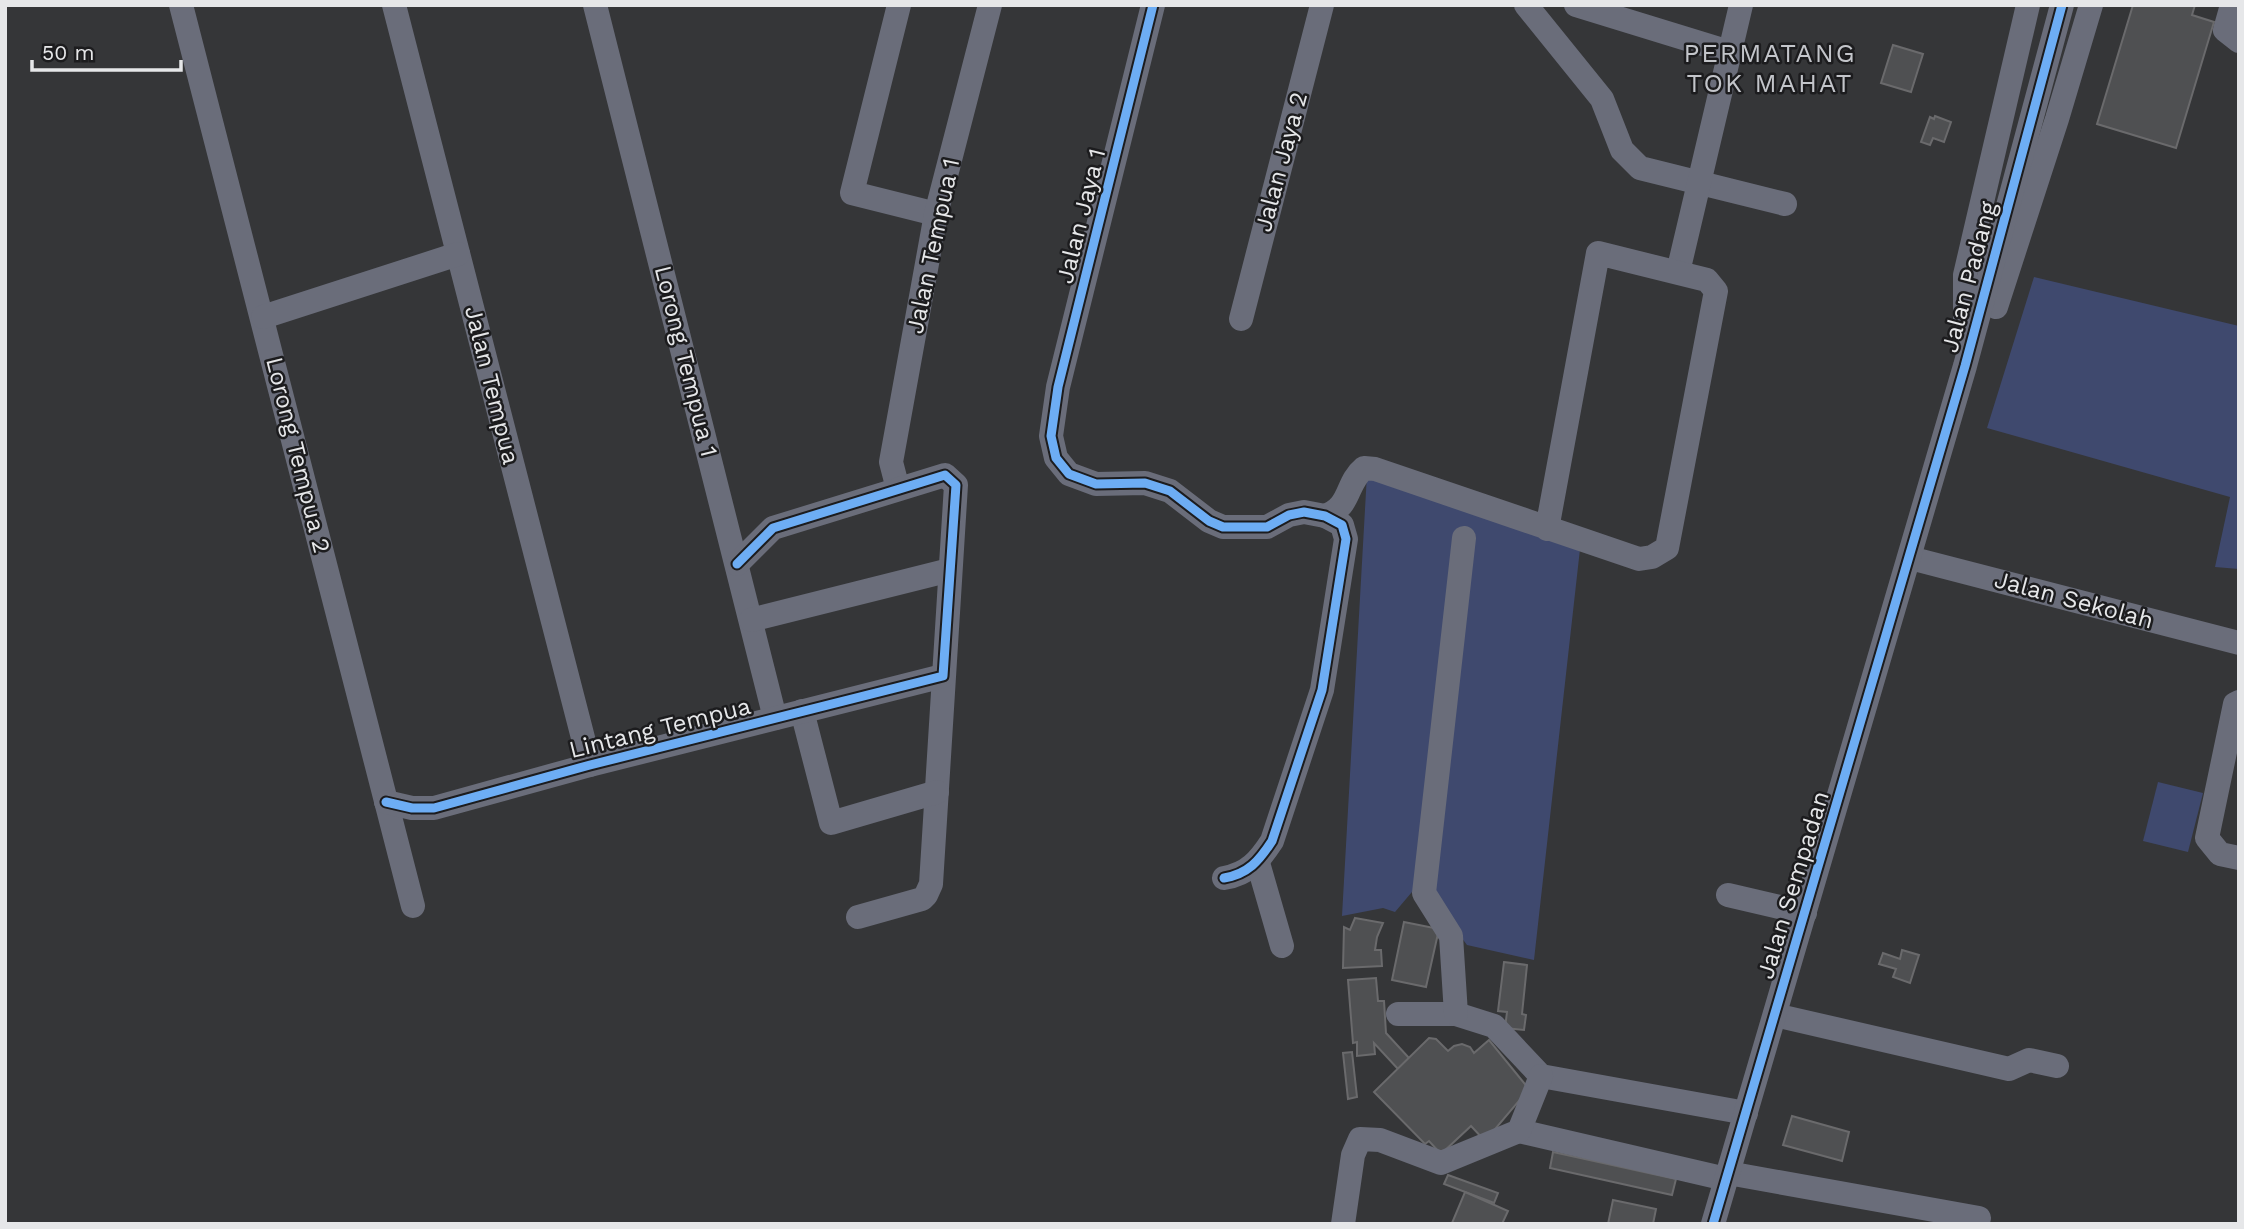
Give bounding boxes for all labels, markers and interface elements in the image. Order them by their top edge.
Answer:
scale bar [32,28,180,72]
district label: PERMATANG TOK MAHAT [1683,38,1857,98]
text: 50 m [42,40,94,65]
street label: Jalan Jaya 2 [1249,89,1313,235]
street label: Jalan Jaya 1 [1051,145,1111,287]
street label: Jalan Tempua 1 [901,156,965,336]
street label: Jalan Padang [1935,198,2003,356]
street label: Lorong Tempua 1 [649,263,723,459]
street label: Jalan Tempua [459,303,525,467]
street label: Lorong Tempua 2 [260,354,336,556]
street label: Jalan Sekolah [1992,565,2156,635]
street label: Lintang Tempua [566,692,754,764]
street label: Jalan Sempadan [1751,788,1835,982]

